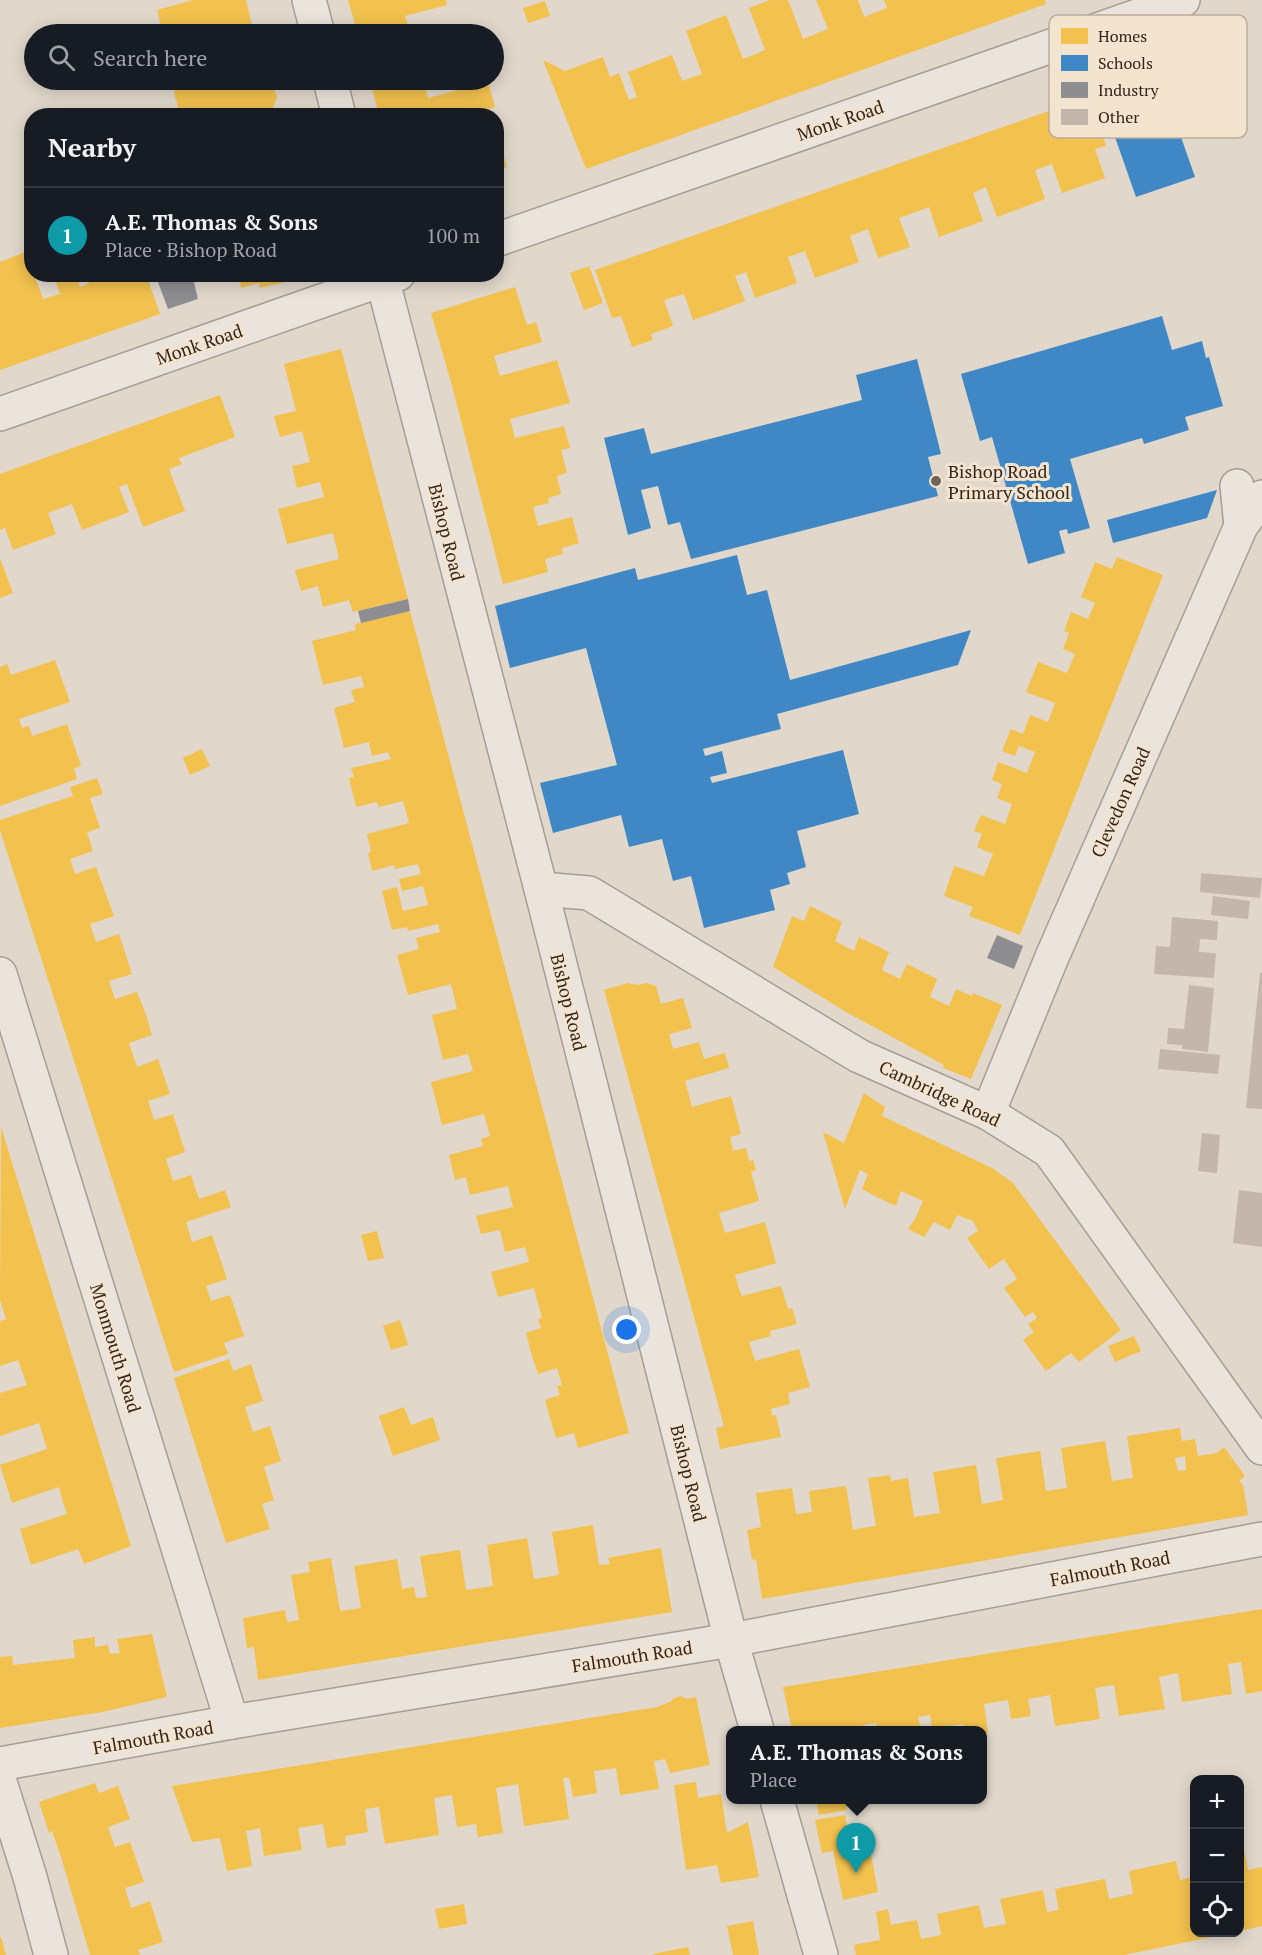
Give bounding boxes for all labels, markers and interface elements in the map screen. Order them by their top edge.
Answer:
legend [1049,15,1247,138]
search box [24,24,504,90]
text: Homes [1098,25,1147,47]
icon: search [45,41,78,74]
text: Search here [93,43,207,72]
text: Schools [1098,52,1153,74]
text: Industry [1098,79,1159,101]
street label: Monk Road [794,94,886,146]
text: Other [1098,106,1140,128]
text: Nearby [48,130,136,164]
text: A.E. Thomas & Sons [105,207,318,236]
text: 1 [62,222,73,249]
text: 100 m [426,222,480,249]
text: Place · Bishop Road [105,236,277,263]
street label: Monk Road [153,318,245,370]
place label: Bishop Road Primary School [948,459,1070,504]
marker: Bishop Road Primary School [929,474,943,488]
street label: Bishop Road [423,481,471,583]
street label: Clevedon Road [1085,743,1155,861]
street label: Bishop Road [545,951,593,1053]
street label: Cambridge Road [875,1054,1005,1132]
street label: Monmouth Road [85,1280,147,1416]
your location [612,1315,641,1344]
street label: Bishop Road [665,1422,713,1524]
street label: Falmouth Road [1048,1545,1172,1591]
street label: Falmouth Road [570,1635,694,1677]
street label: Falmouth Road [91,1715,215,1759]
popup [726,1726,987,1804]
text: A.E. Thomas & Sons [750,1737,963,1766]
text: Place [750,1766,797,1793]
map controls [1190,1775,1244,1937]
button: + [1190,1775,1244,1829]
pin: 1 [836,1824,876,1873]
button: − [1190,1829,1244,1883]
button: locate [1190,1883,1244,1937]

